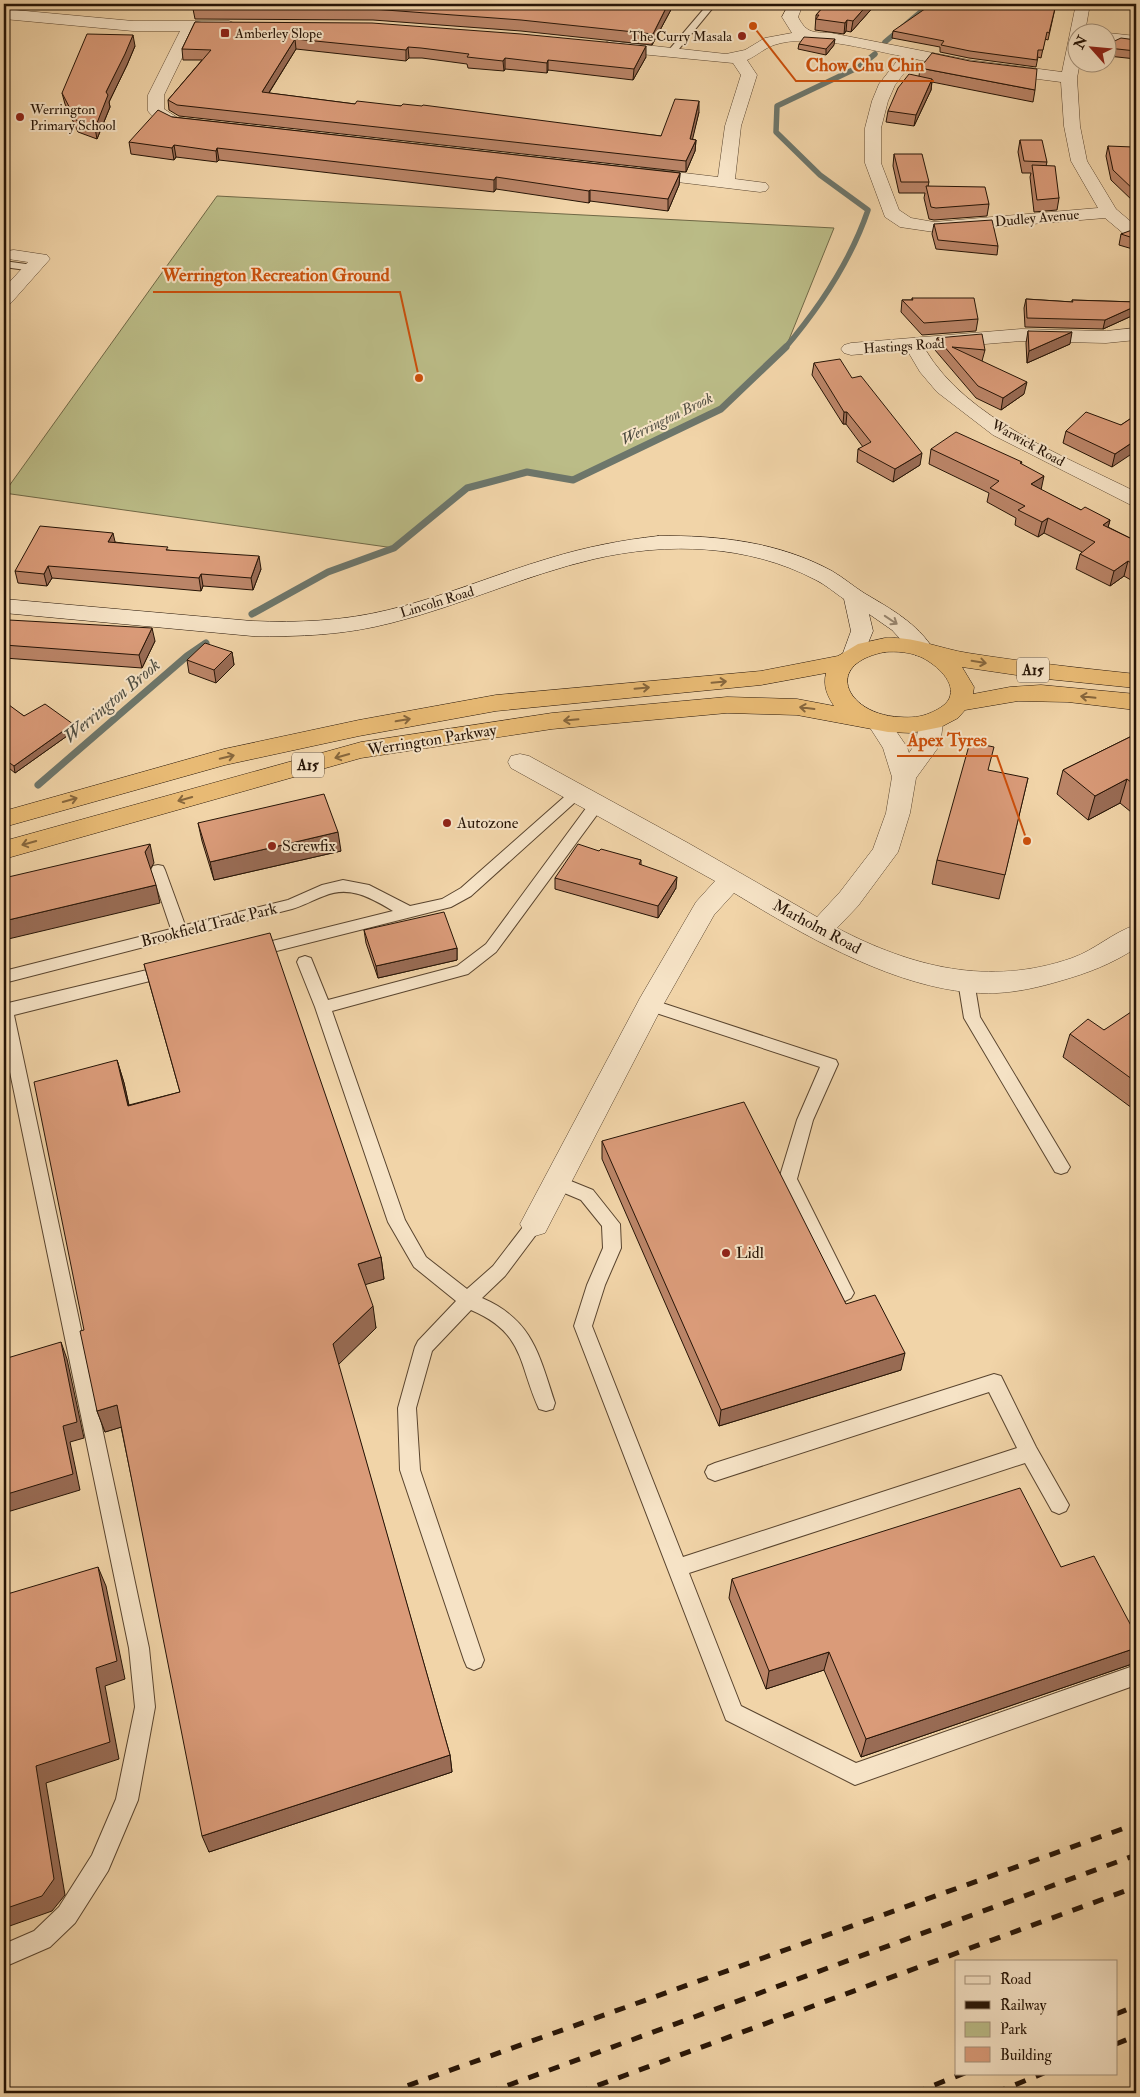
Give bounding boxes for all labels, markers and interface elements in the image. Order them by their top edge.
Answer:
north arrow [1068,22,1118,72]
place label: Amberley Slope [234,25,322,43]
marker: Amberley Slope [219,27,231,39]
place label: The Curry Masala [629,28,732,46]
marker: The Curry Masala [736,30,748,42]
text: N [1070,32,1091,53]
callout: Chow Chu Chin [796,48,934,81]
text: Chow Chu Chin [806,54,925,77]
place label: Werrington Primary School [29,101,116,135]
marker: Werrington Primary School [14,111,26,123]
street label: Dudley Avenue [994,206,1080,231]
callout: Werrington Recreation Ground [153,259,400,292]
text: Werrington Recreation Ground [161,264,390,287]
street label: Hastings Road [863,335,945,357]
water label: Werrington Brook [618,389,716,449]
street label: Warwick Road [988,415,1068,470]
street label: Lincoln Road [398,583,476,621]
one-way arrow [884,615,898,625]
water label: Werrington Brook [59,654,165,748]
one-way arrow [971,658,987,668]
road number: A15 [1017,658,1049,682]
one-way arrow [711,677,727,687]
one-way arrow [633,684,649,693]
one-way arrow [1080,692,1096,702]
one-way arrow [799,703,815,713]
one-way arrow [394,714,410,724]
one-way arrow [563,715,579,724]
street label: Werrington Parkway [365,720,499,760]
callout: Apex Tyres [897,723,997,756]
text: Apex Tyres [906,729,987,752]
one-way arrow [334,751,350,761]
one-way arrow [218,752,234,761]
road number: A15 [292,752,324,778]
one-way arrow [62,795,78,804]
one-way arrow [177,795,193,805]
place label: Autozone [456,813,519,833]
marker: Autozone [441,817,453,829]
place label: Screwfix [282,836,336,856]
one-way arrow [21,839,37,849]
marker: Screwfix [266,840,278,852]
street label: Marholm Road [769,895,865,959]
street label: Brookfield Trade Park [139,898,280,952]
place label: Lidl [736,1243,764,1263]
marker: Lidl [720,1247,732,1259]
legend [955,1960,1118,2074]
text: Road [1000,1970,1032,1989]
text: Railway [1000,1996,1047,2015]
text: Park [1000,2020,1027,2039]
text: Building [1000,2046,1052,2065]

